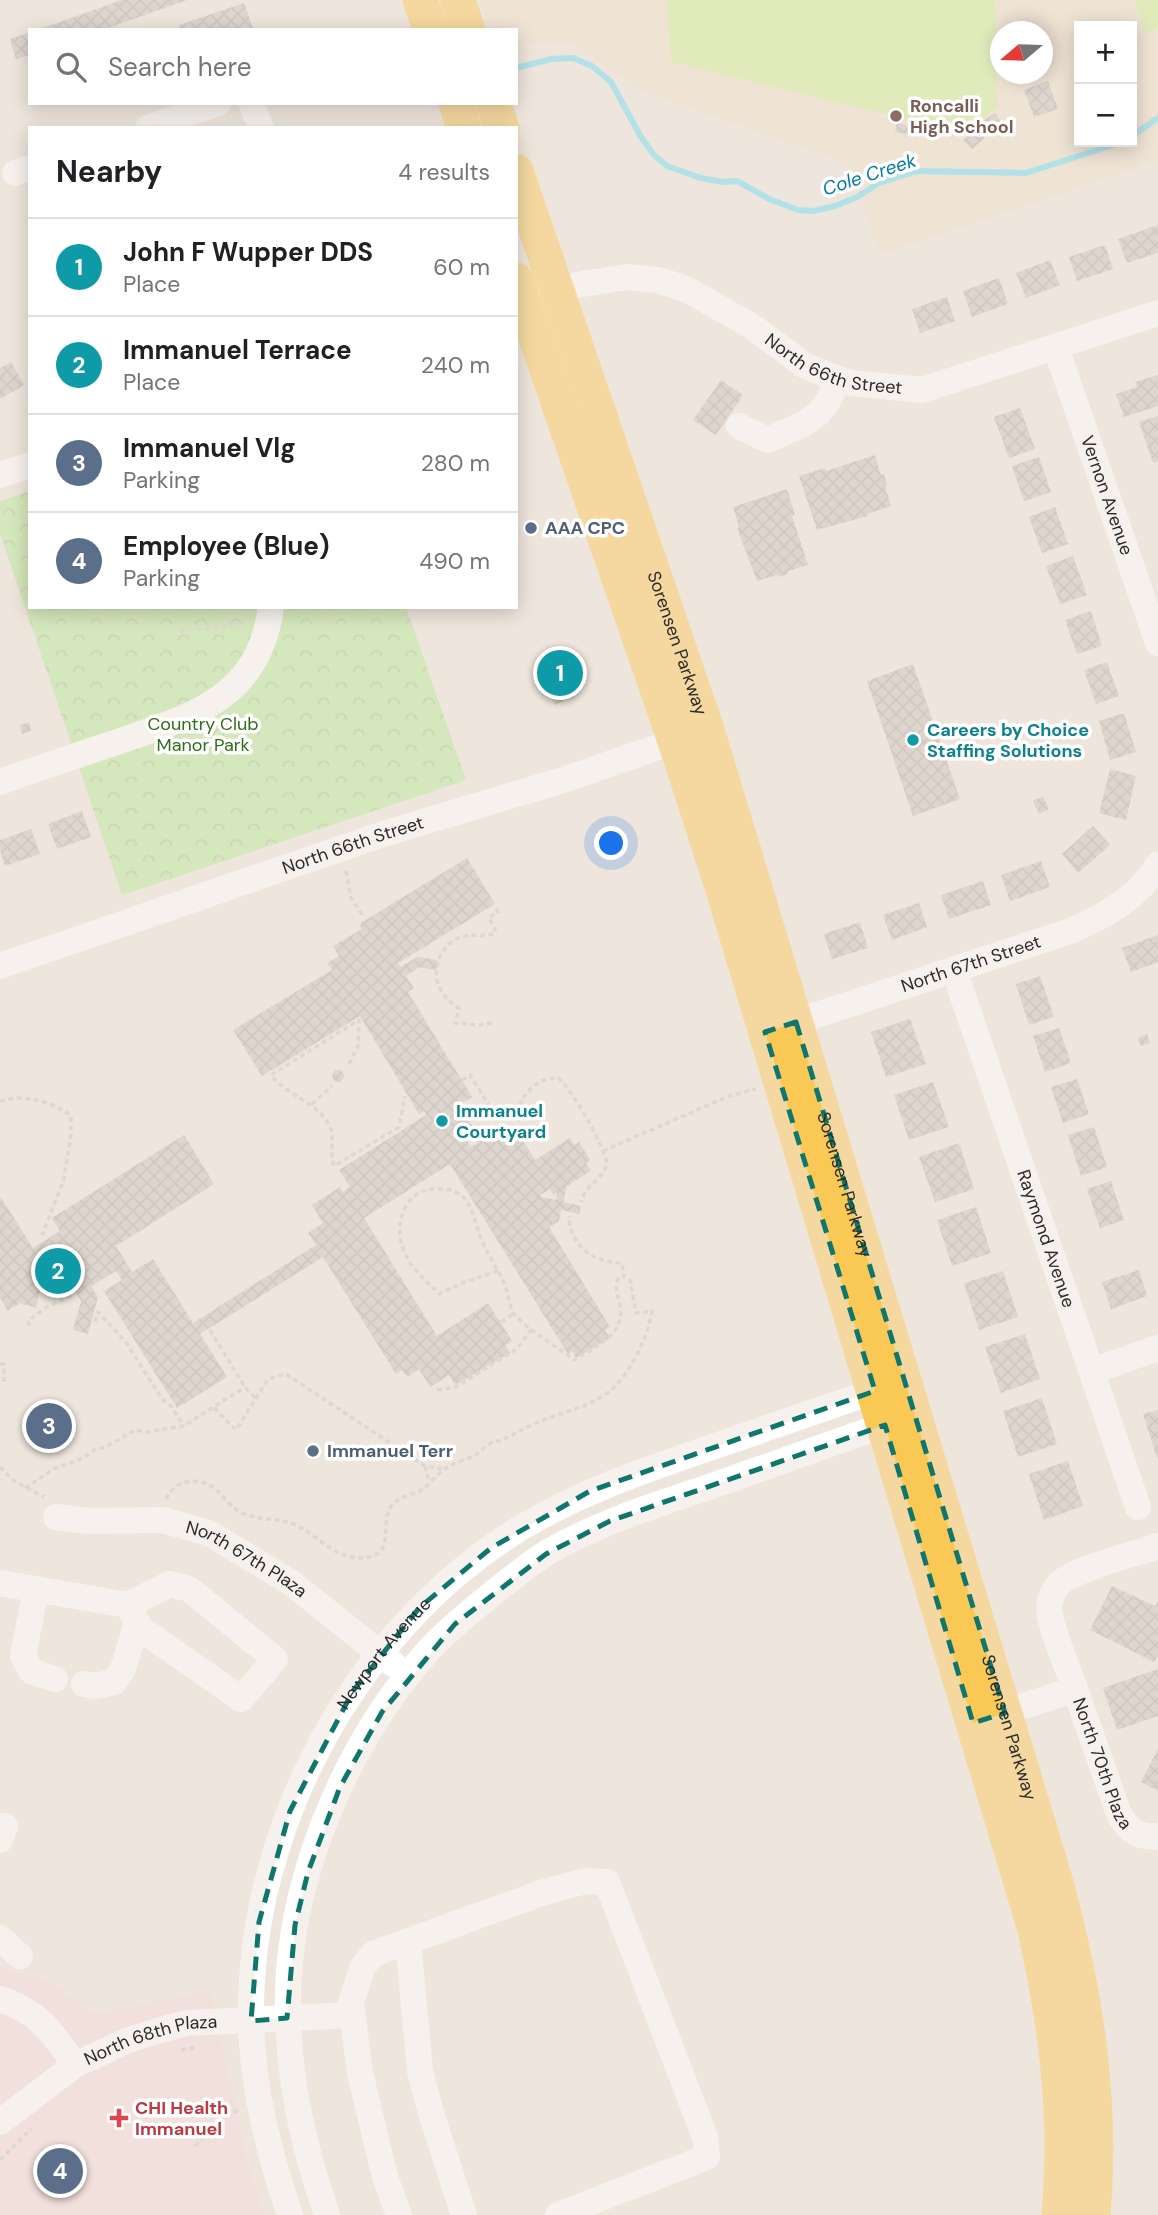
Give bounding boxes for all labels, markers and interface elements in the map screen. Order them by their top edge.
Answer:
north arrow [990,21,1053,84]
map controls [1074,21,1137,147]
button: + [1074,21,1137,84]
search box [28,28,518,105]
icon: search [52,48,90,86]
text: Search here [108,50,251,84]
button: − [1074,84,1137,147]
place label: Roncalli High School [910,94,1014,139]
marker: Roncalli High School [888,108,904,124]
water label: Cole Creek [819,147,920,201]
text: Nearby [56,152,162,191]
text: 4 results [398,157,490,187]
text: John F Wupper DDS [123,235,373,269]
text: 1 [75,252,83,282]
text: 60 m [433,252,490,282]
text: Place [123,269,180,299]
street label: North 66th Street [760,328,903,400]
text: Immanuel Terrace [123,333,352,367]
text: 2 [72,350,86,380]
text: 240 m [421,350,490,380]
text: Place [123,367,180,397]
text: Immanuel Vlg [123,431,296,465]
street label: Vernon Avenue [1075,432,1139,559]
text: 3 [72,448,86,478]
text: 280 m [421,448,490,478]
text: Parking [123,465,200,495]
place label: AAA CPC [545,516,625,540]
marker: AAA CPC [523,520,539,536]
text: Employee (Blue) [123,529,330,563]
text: 4 [72,546,86,576]
text: 490 m [419,546,490,576]
text: Parking [123,563,200,593]
street label: Sorensen Parkway [642,568,713,719]
pin: 1 [537,647,583,699]
park label: Country Club Manor Park [147,712,259,757]
place label: Careers by Choice Staffing Solutions [927,718,1089,763]
marker: Careers by Choice Staffing Solutions [905,732,921,748]
street label: North 66th Street [279,810,427,880]
your location [594,826,628,860]
street label: North 67th Street [898,930,1044,998]
place label: Immanuel Courtyard [456,1099,546,1144]
street label: Sorensen Parkway [811,1109,878,1261]
marker: Immanuel Courtyard [434,1113,450,1129]
street label: Raymond Avenue [1011,1166,1081,1311]
pin: 2 [35,1245,81,1297]
pin: 3 [26,1400,72,1452]
place label: Immanuel Terr [327,1439,453,1463]
marker: Immanuel Terr [305,1443,321,1459]
street label: North 67th Plaza [183,1515,312,1603]
street label: Newport Avenue [331,1592,436,1714]
street label: Sorensen Parkway [976,1652,1042,1803]
street label: North 70th Plaza [1067,1695,1137,1835]
street label: North 68th Plaza [80,2010,218,2071]
place label: CHI Health Immanuel [135,2096,228,2141]
marker: CHI Health Immanuel [109,2108,129,2128]
pin: 4 [37,2145,83,2197]

